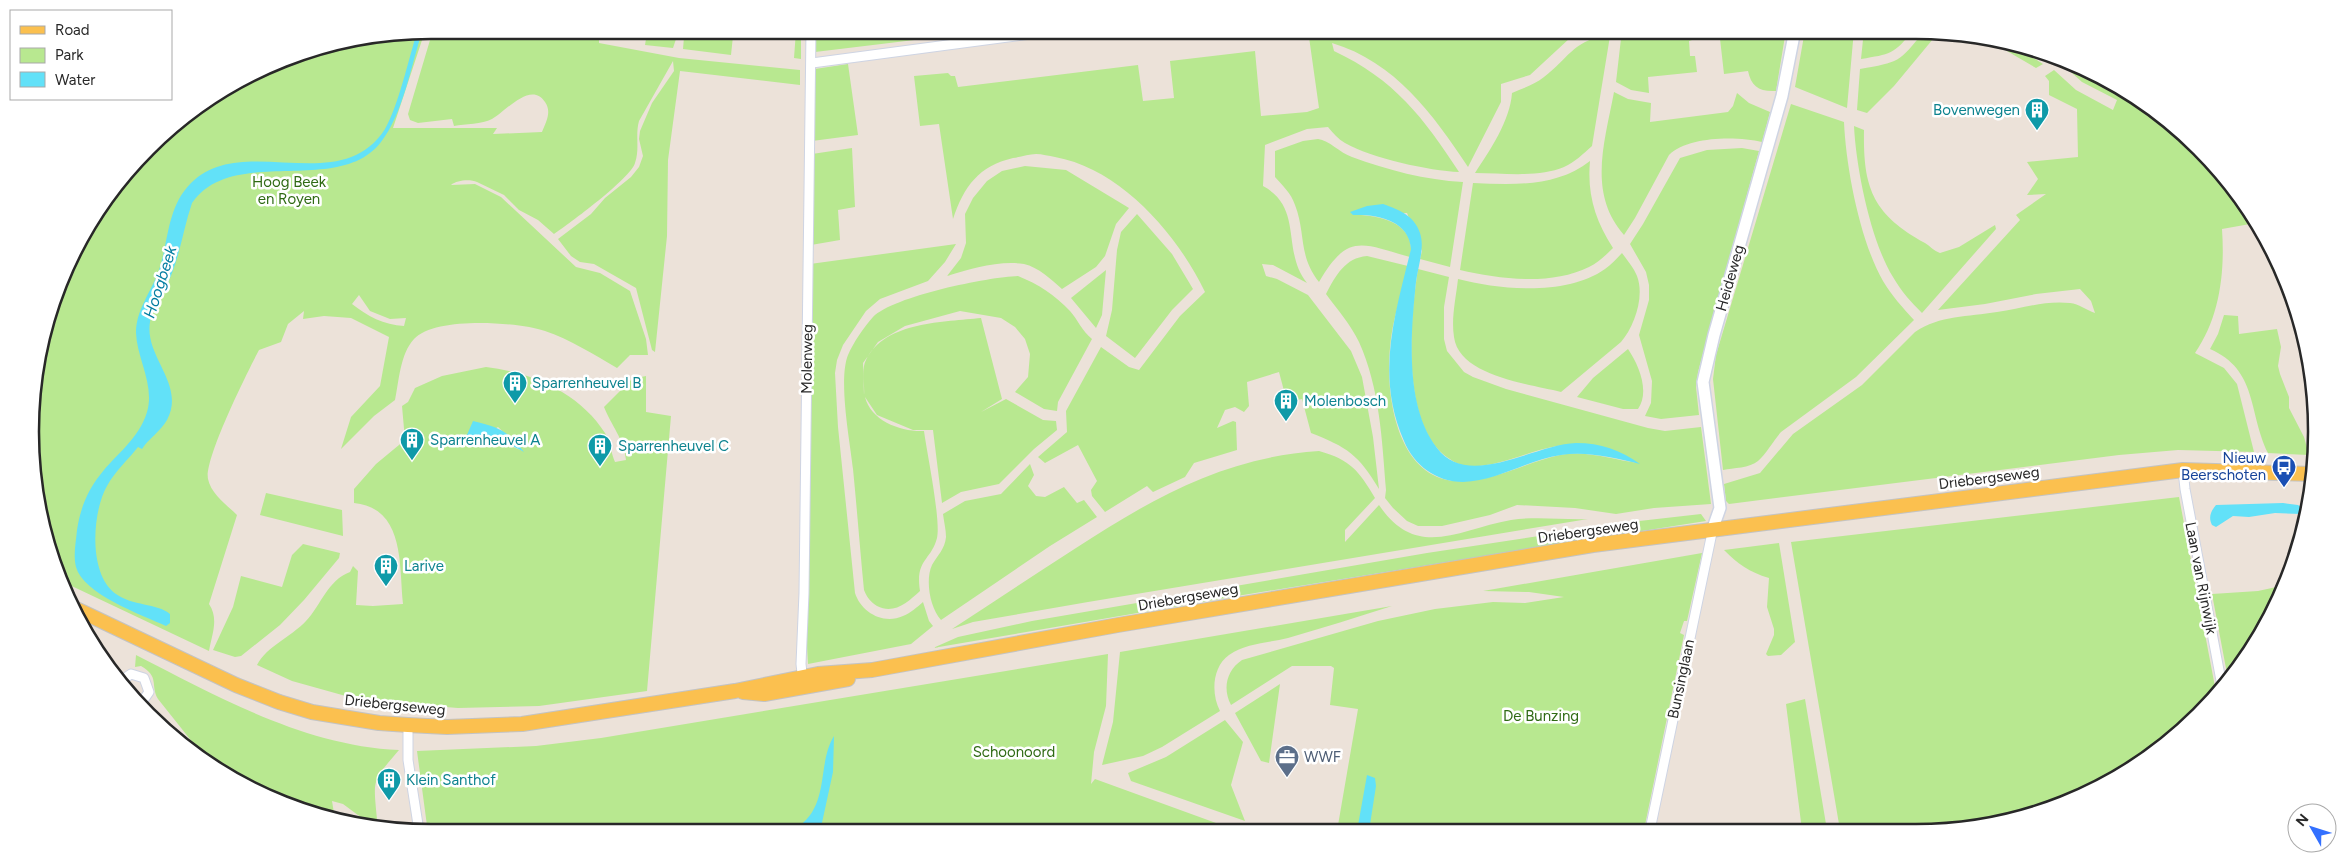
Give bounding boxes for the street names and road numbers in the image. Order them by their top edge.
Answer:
street label: Heideweg [1712,243,1748,313]
street label: Molenweg [797,324,817,394]
street label: Driebergseweg [1938,463,2040,493]
street label: Driebergseweg [1536,515,1640,547]
street label: Laan van Rijnwijk [2181,520,2221,636]
street label: Driebergseweg [1136,579,1240,615]
street label: Bunsinglaan [1664,638,1698,720]
street label: Driebergseweg [344,691,446,719]

